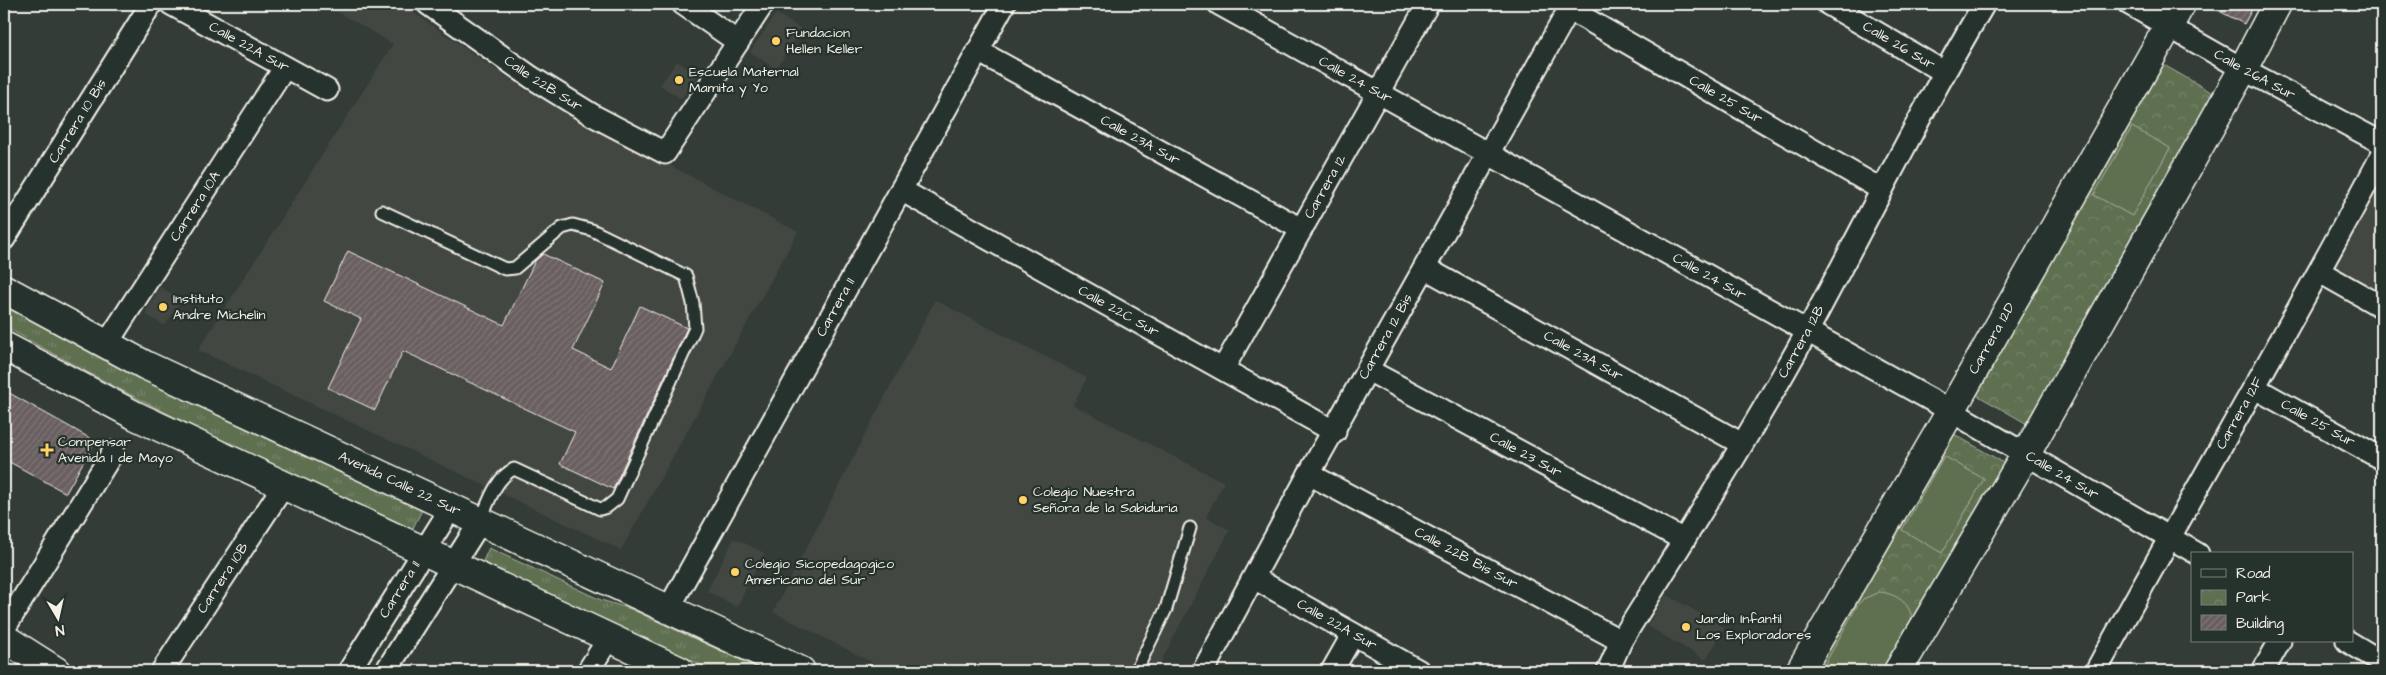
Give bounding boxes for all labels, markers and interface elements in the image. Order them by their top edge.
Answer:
street label: Calle 26 Sur [1859,16,1939,75]
street label: Calle 22A Sur [205,17,293,77]
place label: Fundacion Hellen Keller [786,23,863,59]
marker: Fundacion Hellen Keller [770,35,782,47]
street label: Calle 26A Sur [2210,44,2299,105]
street label: Calle 22B Sur [500,51,586,117]
street label: Calle 24 Sur [1315,51,1396,109]
place label: Escuela Maternal Mamita y Yo [689,62,799,98]
street label: Calle 25 Sur [1685,70,1766,129]
marker: Escuela Maternal Mamita y Yo [673,74,685,86]
street label: Carrera 10 Bis [44,75,112,167]
street label: Calle 23A Sur [1097,110,1184,170]
street label: Carrera 12 [1299,151,1351,222]
street label: Carrera 10A [165,167,225,245]
street label: Calle 24 Sur [1669,248,1750,305]
street label: Carrera 11 [811,274,860,340]
street label: Calle 22C Sur [1074,281,1163,342]
place label: Instituto Andre Michelin [173,289,265,325]
street label: Carrera 12 Bis [1354,290,1418,383]
street label: Carrera 12D [1964,299,2020,378]
marker: Instituto Andre Michelin [157,301,169,313]
street label: Carrera 12B [1773,302,1829,382]
street label: Calle 23A Sur [1540,326,1627,386]
street label: Carrera 12F [2211,373,2268,453]
street label: Calle 25 Sur [2277,394,2359,452]
street label: Calle 23 Sur [1486,427,1565,483]
place label: Compensar Avenida 1 de Mayo [58,432,173,468]
marker: Compensar Avenida 1 de Mayo [40,443,54,457]
street label: Calle 24 Sur [2022,446,2103,505]
street label: Avenida Calle 22 Sur [335,447,464,521]
place label: Colegio Nuestra Señora de la Sabiduria [1033,482,1178,518]
marker: Colegio Nuestra Señora de la Sabiduria [1017,494,1029,506]
street label: Calle 22B Bis Sur [1411,522,1521,594]
street label: Carrera 10B [192,539,254,618]
legend [2191,552,2354,642]
place label: Colegio Sicopedagogico Americano del Sur [745,554,894,590]
street label: Carrera 11 [374,557,426,622]
text: Road [2236,563,2271,584]
marker: Colegio Sicopedagogico Americano del Sur [729,566,741,578]
text: Park [2236,587,2271,608]
north arrow [32,592,82,642]
street label: Calle 22A Sur [1293,594,1381,655]
place label: Jardín Infantil Los Exploradores [1696,609,1811,645]
text: Building [2236,613,2284,635]
text: N [54,619,66,640]
marker: Jardín Infantil Los Exploradores [1680,621,1692,633]

